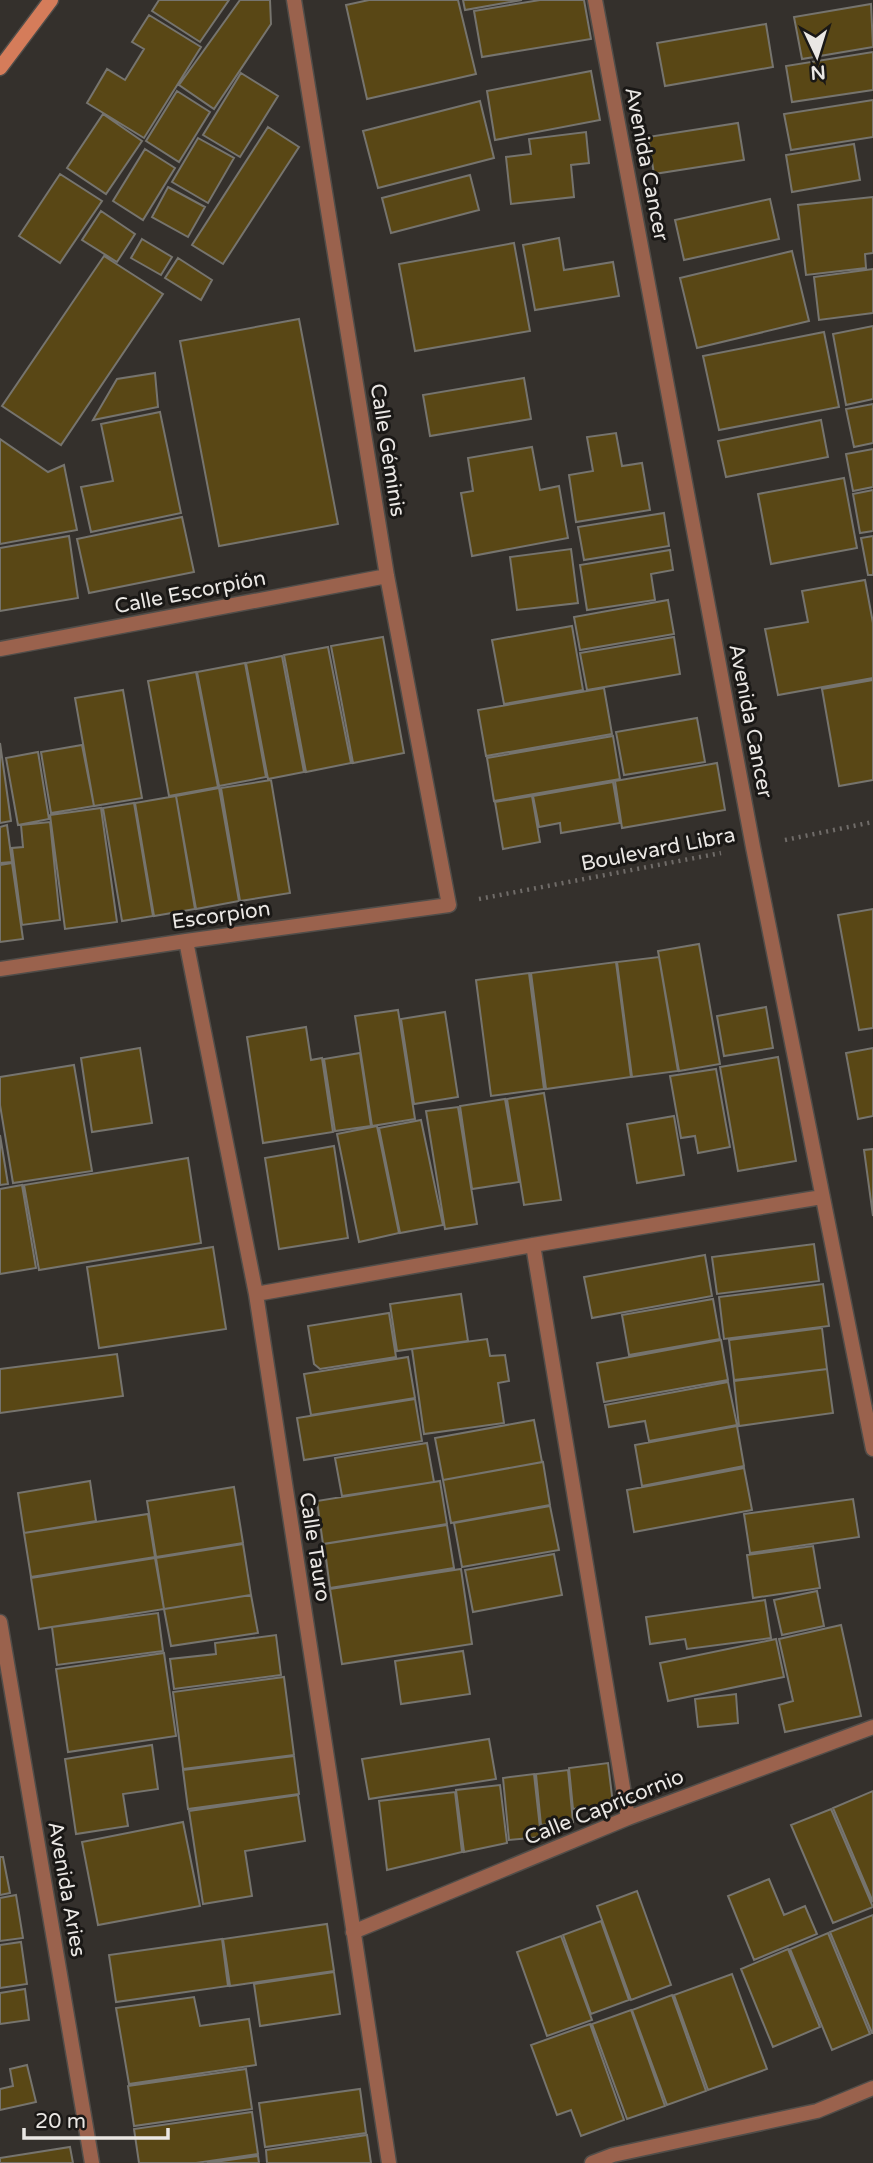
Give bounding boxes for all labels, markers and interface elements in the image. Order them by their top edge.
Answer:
north arrow [782,21,852,91]
text: N [810,60,826,83]
street label: Avenida Cancer [619,85,674,243]
street label: Calle Géminis [365,382,410,519]
street label: Calle Escorpión [112,566,268,619]
street label: Avenida Cancer [723,642,778,800]
street label: Boulevard Libra [579,822,737,877]
street label: Escorpion [170,896,272,935]
street label: Calle Tauro [294,1491,335,1604]
street label: Calle Capricornio [521,1764,688,1851]
street label: Avenida Aries [42,1819,91,1959]
scale bar [24,2096,168,2140]
text: 20 m [35,2109,86,2134]

